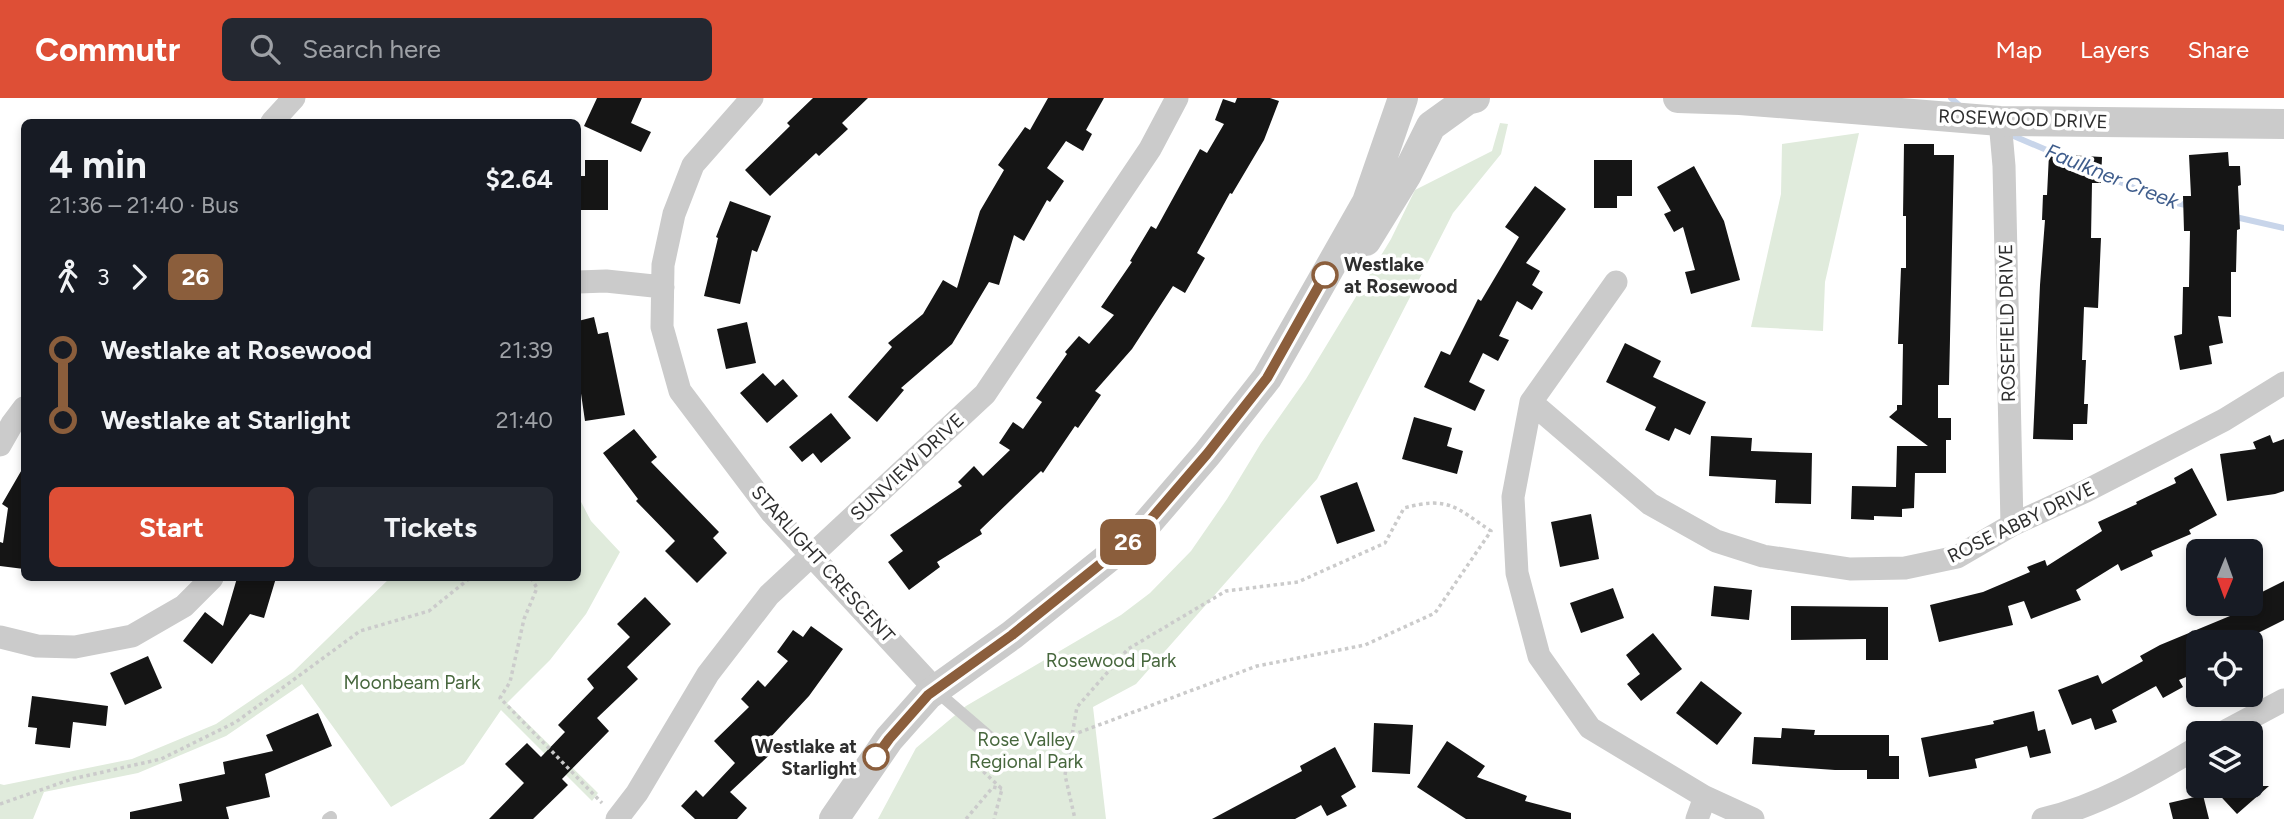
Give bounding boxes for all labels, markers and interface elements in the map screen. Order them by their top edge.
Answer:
search box [222,18,712,81]
text: Commutr [35,30,180,69]
icon: search [246,30,284,68]
text: Search here [302,33,441,65]
text: Map [1995,35,2042,64]
text: Layers [2080,35,2149,64]
text: Share [2187,35,2249,64]
street label: ROSEWOOD DRIVE [1938,105,2108,133]
water label: Faulkner Creek [2042,138,2183,214]
text: 4 min [49,142,147,188]
text: $2.64 [486,163,553,195]
text: 21:36 – 21:40 · Bus [49,191,239,219]
street label: ROSEFIELD DRIVE [1994,244,2020,402]
place label: Westlake at Rosewood [1344,253,1458,298]
icon: walk [49,258,87,296]
icon: forward [120,258,158,296]
text: 26 [182,262,209,291]
marker: Westlake at Rosewood [1312,262,1338,288]
text: 3 [97,263,110,291]
text: Westlake at Rosewood [101,334,372,366]
text: 21:39 [499,336,553,364]
text: Westlake at Starlight [101,404,351,436]
text: 21:40 [496,406,553,434]
street label: SUNVIEW DRIVE [845,409,969,525]
street label: ROSE ABBY DRIVE [1944,476,2098,568]
street label: STARLIGHT CRESCENT [746,481,900,648]
button: Start [49,487,294,567]
button: Tickets [308,487,553,567]
line badge: 26 [1096,519,1160,565]
text: 26 [1114,527,1142,556]
north arrow [2186,539,2263,616]
map controls [2186,539,2263,798]
button: locate [2186,630,2263,707]
park label: Rosewood Park [1046,649,1177,672]
park label: Moonbeam Park [344,671,481,694]
button: layers [2186,721,2263,798]
park label: Rose Valley Regional Park [969,728,1084,773]
place label: Westlake at Starlight [755,735,857,780]
marker: Westlake at Starlight [863,744,889,770]

